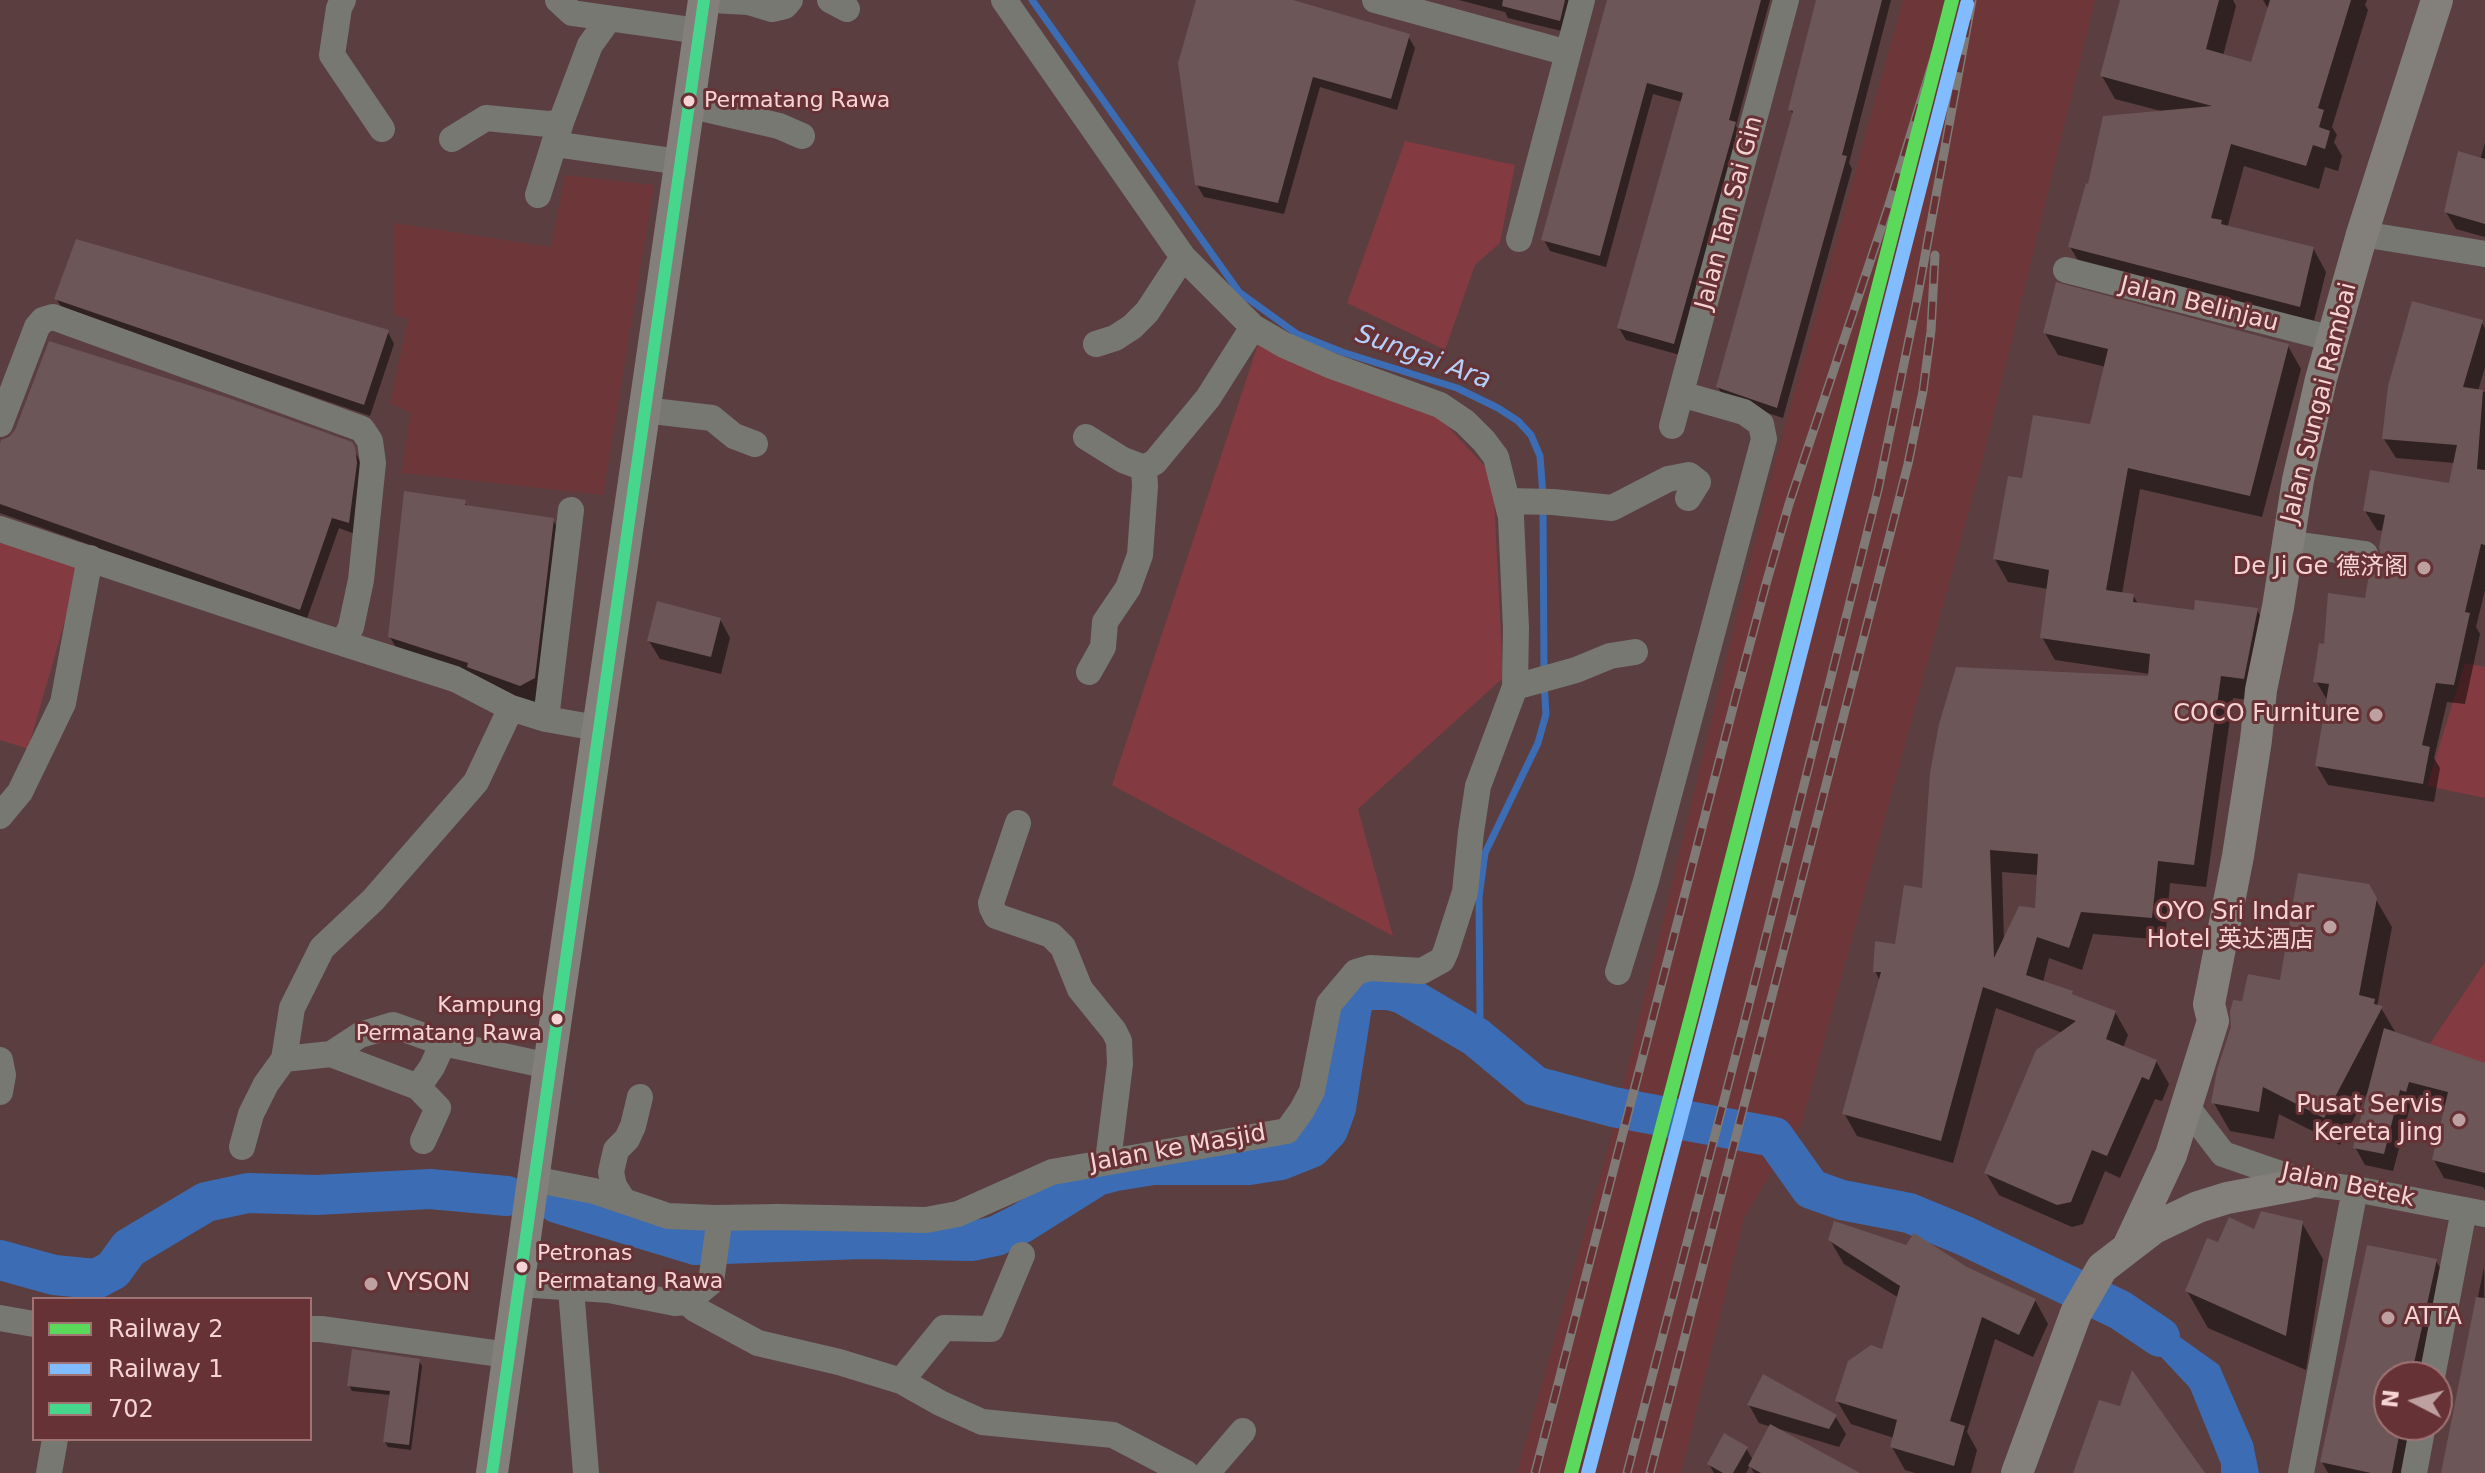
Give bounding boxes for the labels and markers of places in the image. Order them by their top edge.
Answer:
place label: Permatang Rawa [704,88,890,114]
marker: Permatang Rawa [681,93,697,109]
place label: De Ji Ge 德济阁 [2233,554,2408,582]
marker: De Ji Ge 德济阁 [2415,559,2433,577]
place label: COCO Furniture [2173,701,2360,729]
marker: COCO Furniture [2367,706,2385,724]
place label: OYO Sri Indar Hotel 英达酒店 [2147,899,2314,955]
marker: OYO Sri Indar Hotel 英达酒店 [2321,918,2339,936]
place label: Kampung Permatang Rawa [356,993,542,1044]
marker: Kampung Permatang Rawa [549,1011,565,1027]
place label: Pusat Servis Kereta Jing [2296,1092,2443,1148]
marker: Pusat Servis Kereta Jing [2450,1111,2468,1129]
place label: Petronas Permatang Rawa [537,1241,723,1292]
marker: Petronas Permatang Rawa [514,1259,530,1275]
place label: VYSON [387,1270,470,1298]
marker: VYSON [362,1275,380,1293]
place label: ATTA [2404,1304,2462,1332]
marker: ATTA [2379,1309,2397,1327]

